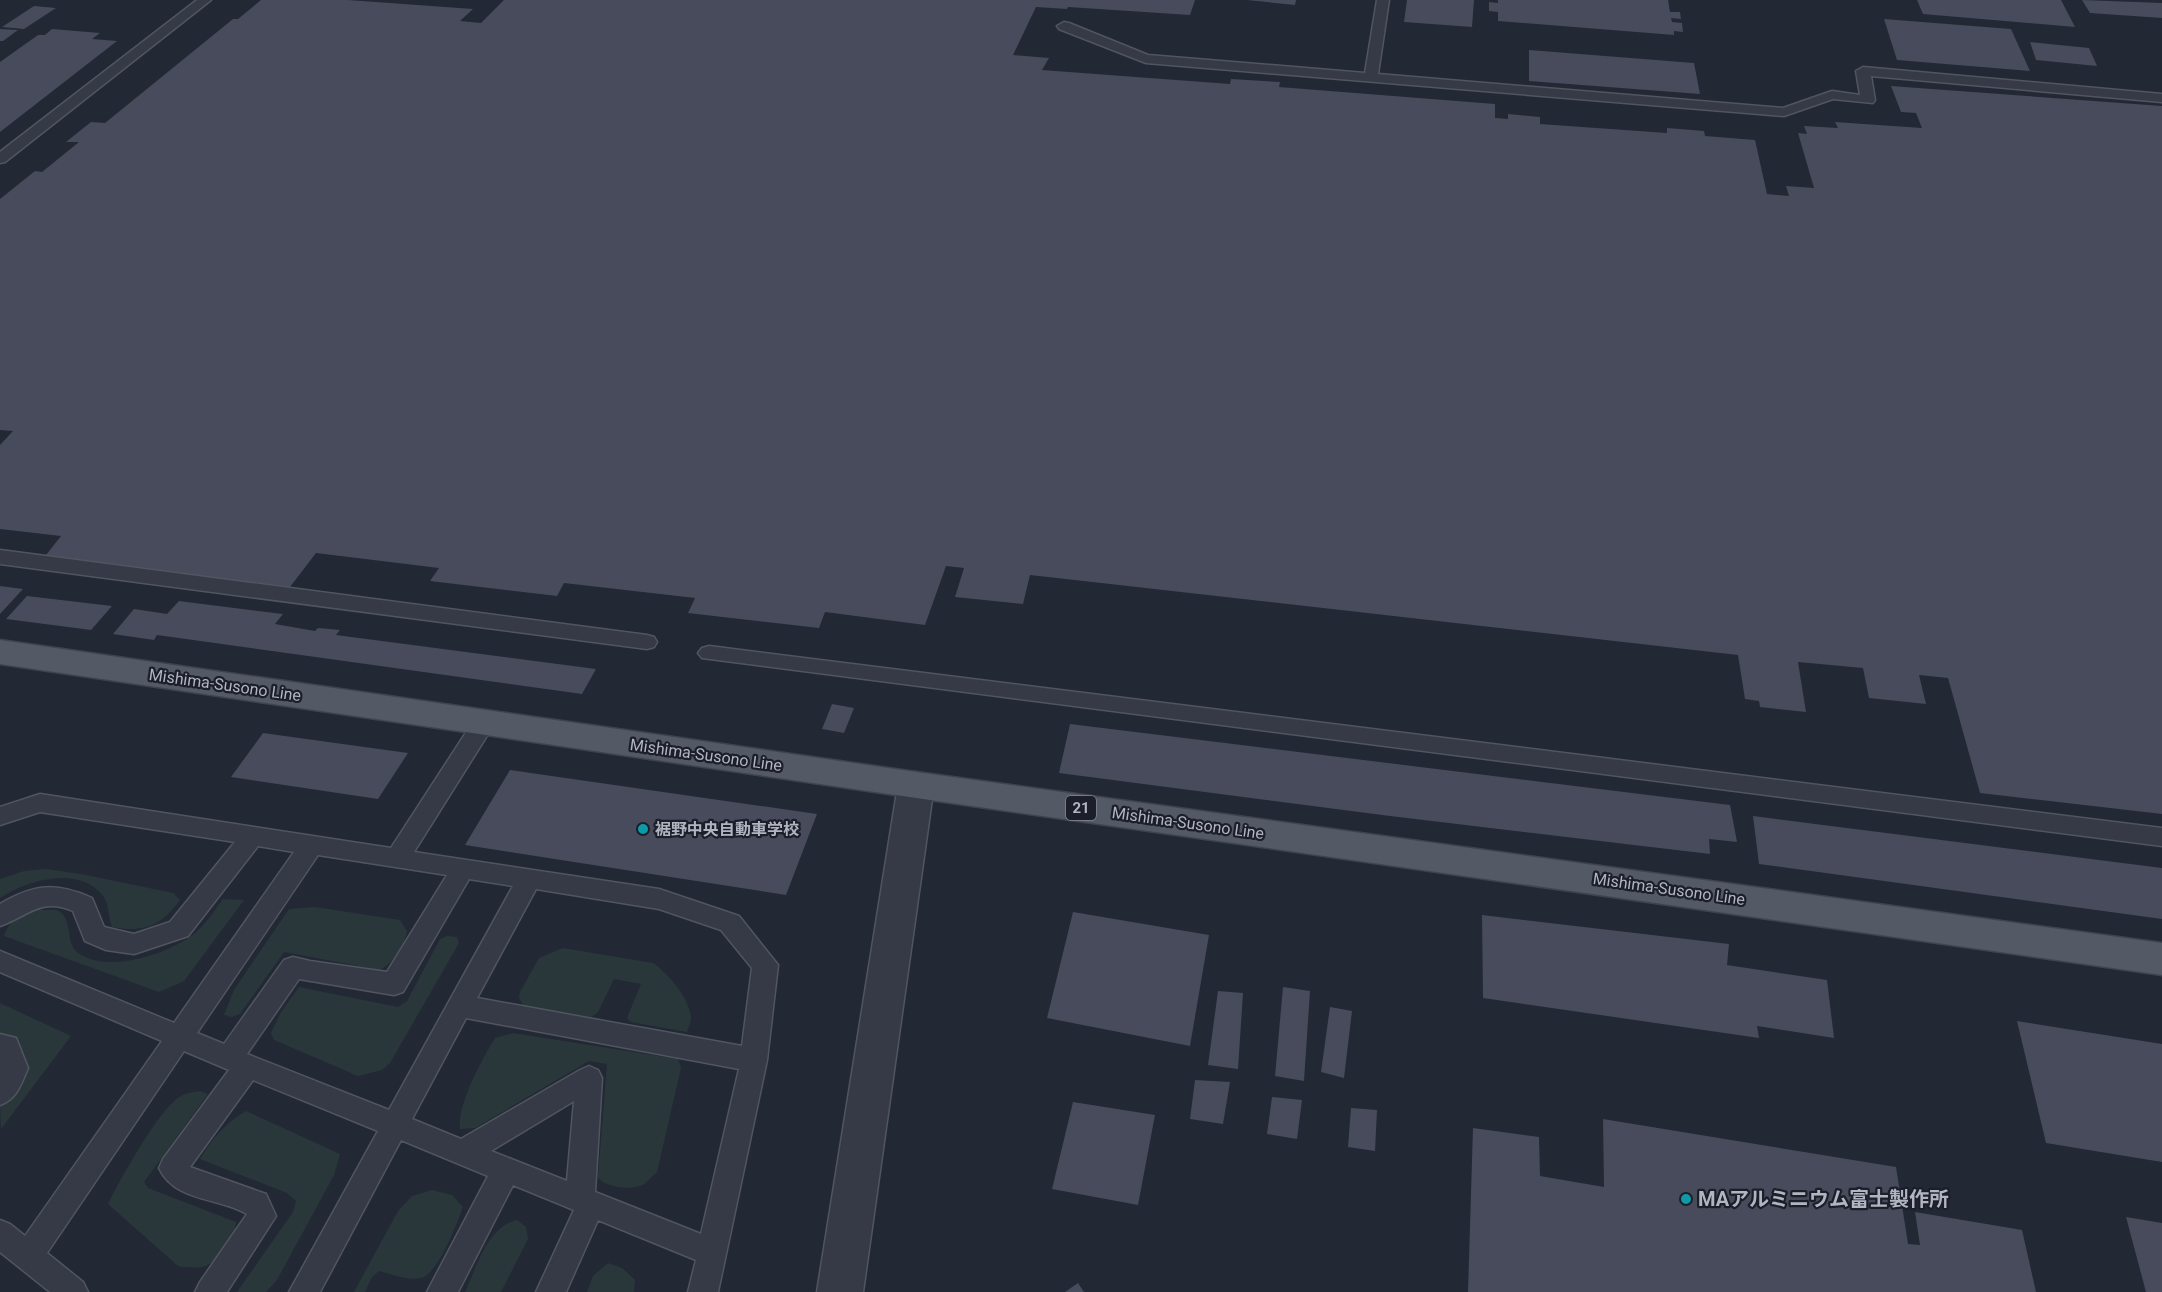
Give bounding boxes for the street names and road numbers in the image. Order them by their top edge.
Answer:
street label: Mishima-Susono Line [148,665,302,705]
street label: Mishima-Susono Line [629,735,783,775]
road number: 21 [1066,796,1096,820]
street label: Mishima-Susono Line [1111,803,1265,843]
street label: Mishima-Susono Line [1592,869,1746,909]

